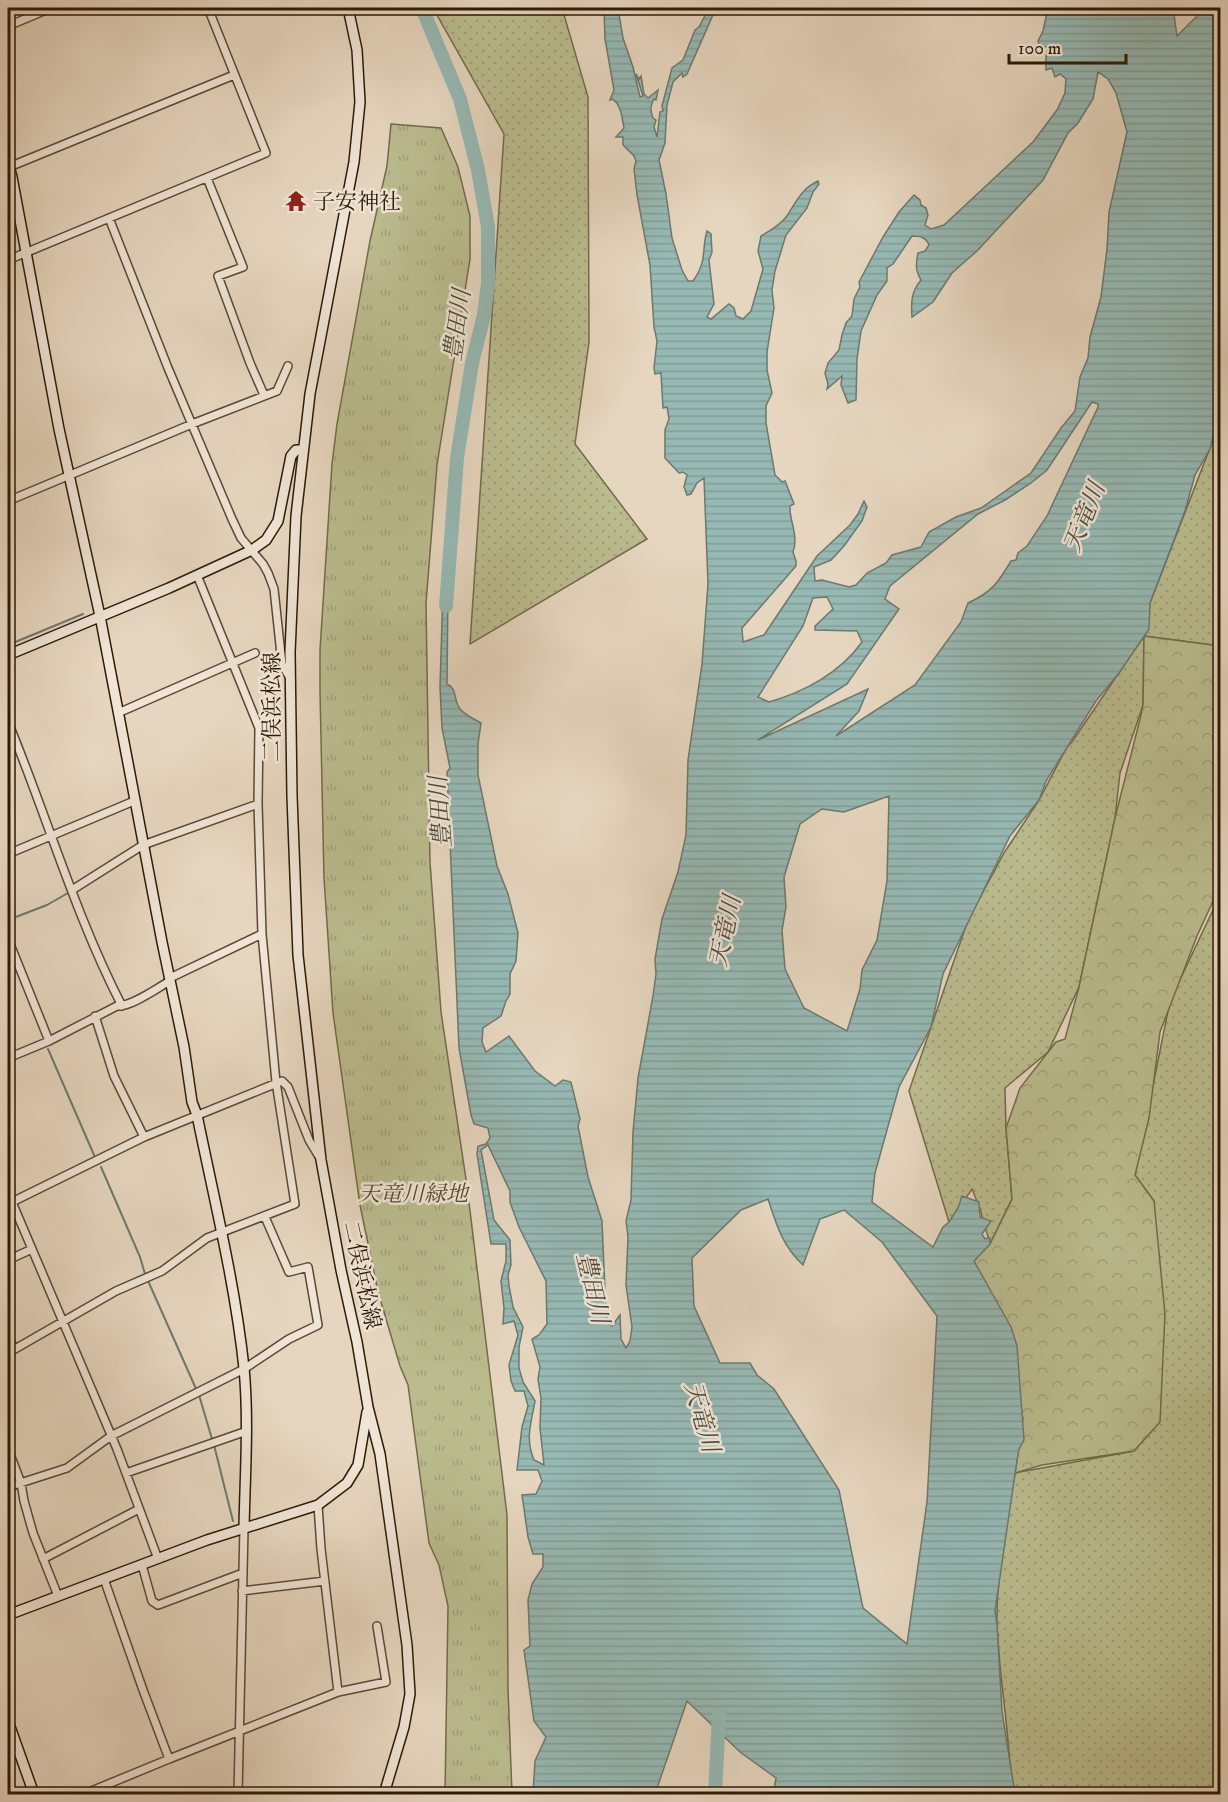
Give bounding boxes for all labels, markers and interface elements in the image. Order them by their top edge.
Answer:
scale bar [1009,27,1126,65]
text: 100 m [1018,38,1061,60]
temple icon: 子安神社 [284,189,308,213]
place label: 子安神社 [313,189,401,216]
water label: 豊田川 [438,284,478,363]
water label: 天竜川 [1058,476,1113,556]
street label: 二俣浜松線 [259,652,286,762]
water label: 豊田川 [423,772,458,849]
water label: 天竜川 [704,890,749,970]
park label: 天竜川緑地 [358,1181,470,1208]
street label: 二俣浜松線 [337,1219,386,1332]
water label: 豊田川 [569,1250,615,1330]
water label: 天竜川 [677,1379,726,1459]

